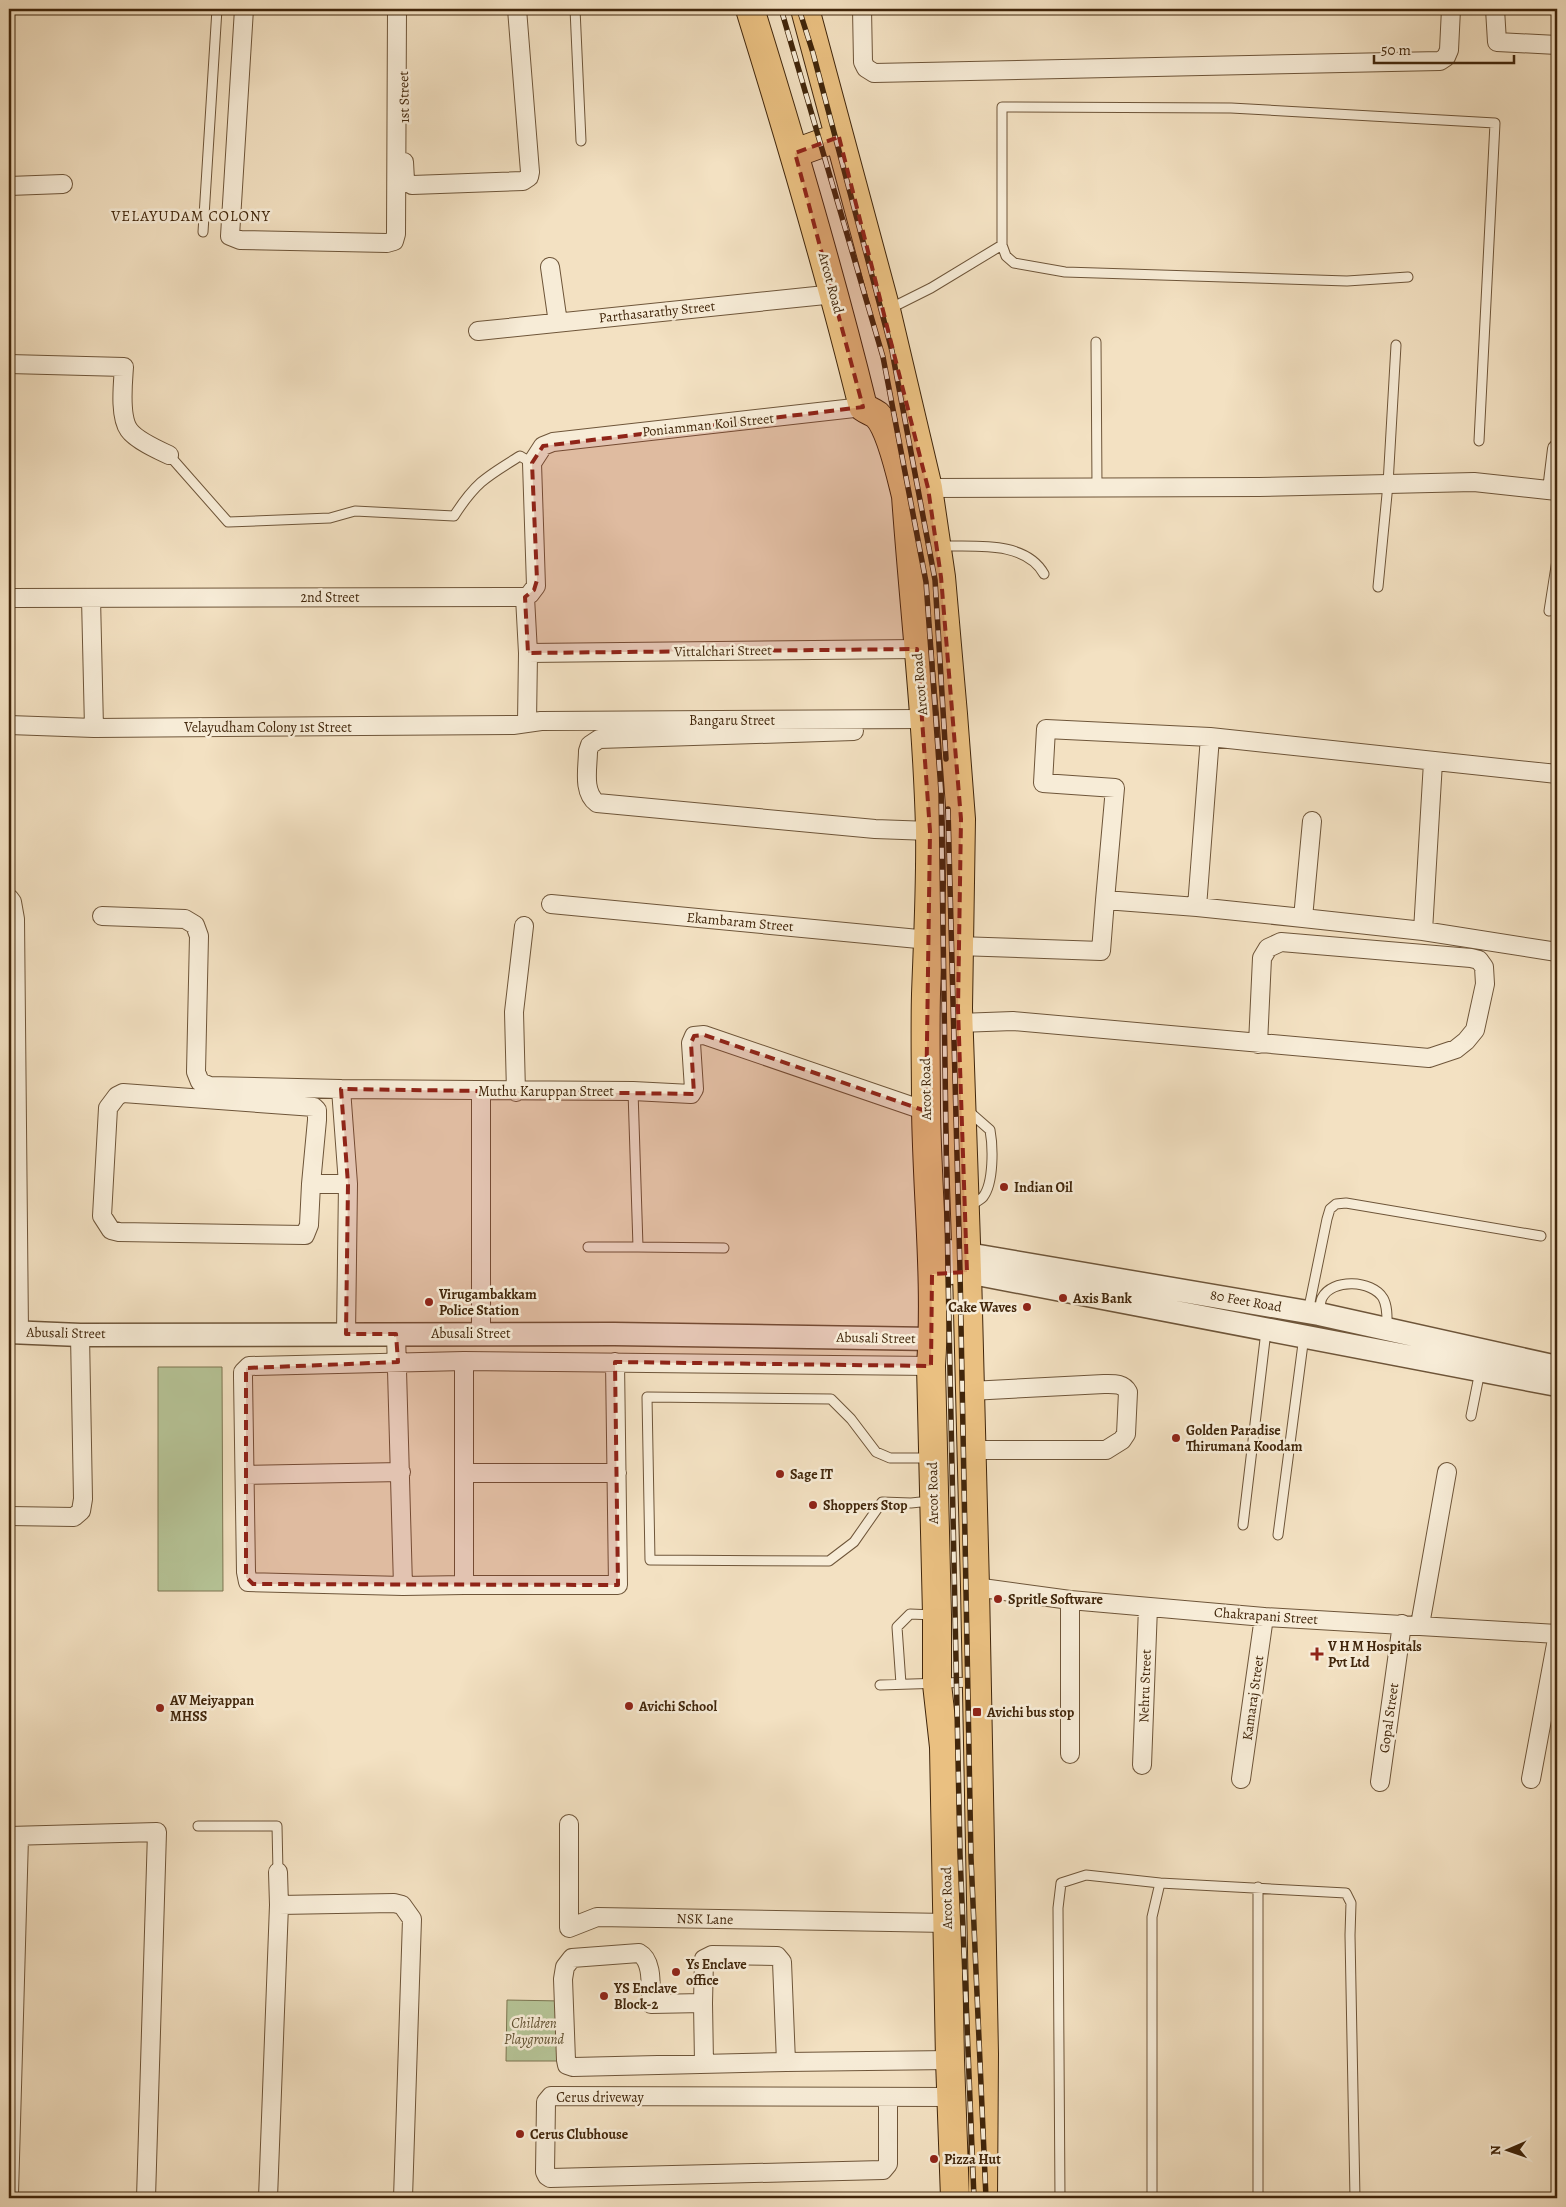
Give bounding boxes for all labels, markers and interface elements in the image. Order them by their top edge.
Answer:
scale bar [1374,32,1514,64]
text: 50 m [1381,40,1411,60]
street label: 1st Street [394,70,414,123]
district label: VELAYUDAM COLONY [110,206,271,226]
street label: Arcot Road [813,249,848,316]
street label: Parthasarathy Street [598,296,717,328]
street label: Poniamman Koil Street [641,409,775,441]
street label: 2nd Street [300,588,360,607]
street label: Vittalchari Street [673,641,772,661]
street label: Arcot Road [908,652,932,717]
street label: Bangaru Street [689,711,775,730]
street label: Velayudham Colony 1st Street [183,718,352,737]
street label: Ekambaram Street [686,908,795,936]
street label: Arcot Road [916,1057,936,1121]
street label: Muthu Karuppan Street [478,1082,614,1101]
place label: Indian Oil [1014,1178,1073,1197]
marker: Indian Oil [998,1181,1010,1193]
place label: Virugambakkam Police Station [438,1285,537,1320]
street label: 80 Feet Road [1209,1285,1284,1317]
place label: Axis Bank [1072,1289,1133,1308]
marker: Axis Bank [1057,1292,1069,1304]
marker: Virugambakkam Police Station [423,1296,435,1308]
place label: Cake Waves [948,1298,1017,1317]
marker: Cake Waves [1021,1301,1033,1313]
street label: Abusali Street [25,1323,106,1343]
street label: Abusali Street [430,1324,511,1343]
street label: Abusali Street [835,1328,916,1348]
place label: Golden Paradise Thirumana Koodam [1186,1421,1303,1456]
marker: Golden Paradise Thirumana Koodam [1170,1432,1182,1444]
street label: Arcot Road [923,1461,943,1525]
place label: Sage IT [790,1465,833,1484]
marker: Sage IT [774,1468,786,1480]
place label: Shoppers Stop [823,1496,908,1515]
marker: Shoppers Stop [807,1499,819,1511]
place label: Spritle Software [1008,1590,1104,1609]
marker: Spritle Software [992,1593,1004,1605]
street label: Chakrapani Street [1213,1603,1319,1629]
place label: V H M Hospitals Pvt Ltd [1327,1637,1422,1672]
marker: V H M Hospitals Pvt Ltd [1310,1647,1324,1661]
street label: Nehru Street [1134,1648,1156,1723]
street label: Kamaraj Street [1238,1654,1268,1742]
street label: Gopal Street [1375,1681,1403,1754]
place label: AV Meiyappan MHSS [169,1691,254,1726]
place label: Avichi School [638,1697,717,1716]
marker: Avichi School [623,1700,635,1712]
marker: AV Meiyappan MHSS [154,1702,166,1714]
place label: Avichi bus stop [986,1703,1075,1722]
marker: Avichi bus stop [971,1706,983,1718]
street label: Arcot Road [937,1866,957,1930]
street label: NSK Lane [677,1909,733,1929]
place label: Ys Enclave office [685,1955,747,1990]
marker: Ys Enclave office [670,1966,682,1978]
place label: YS Enclave Block-2 [613,1979,678,2014]
marker: YS Enclave Block-2 [598,1990,610,2002]
park label: Children Playground [504,2014,565,2049]
street label: Cerus driveway [556,2088,644,2107]
north arrow [1484,2124,1534,2174]
place label: Cerus Clubhouse [530,2125,629,2144]
marker: Cerus Clubhouse [514,2128,526,2140]
text: N [1486,2145,1505,2156]
place label: Pizza Hut [944,2150,1001,2169]
marker: Pizza Hut [928,2153,940,2165]

